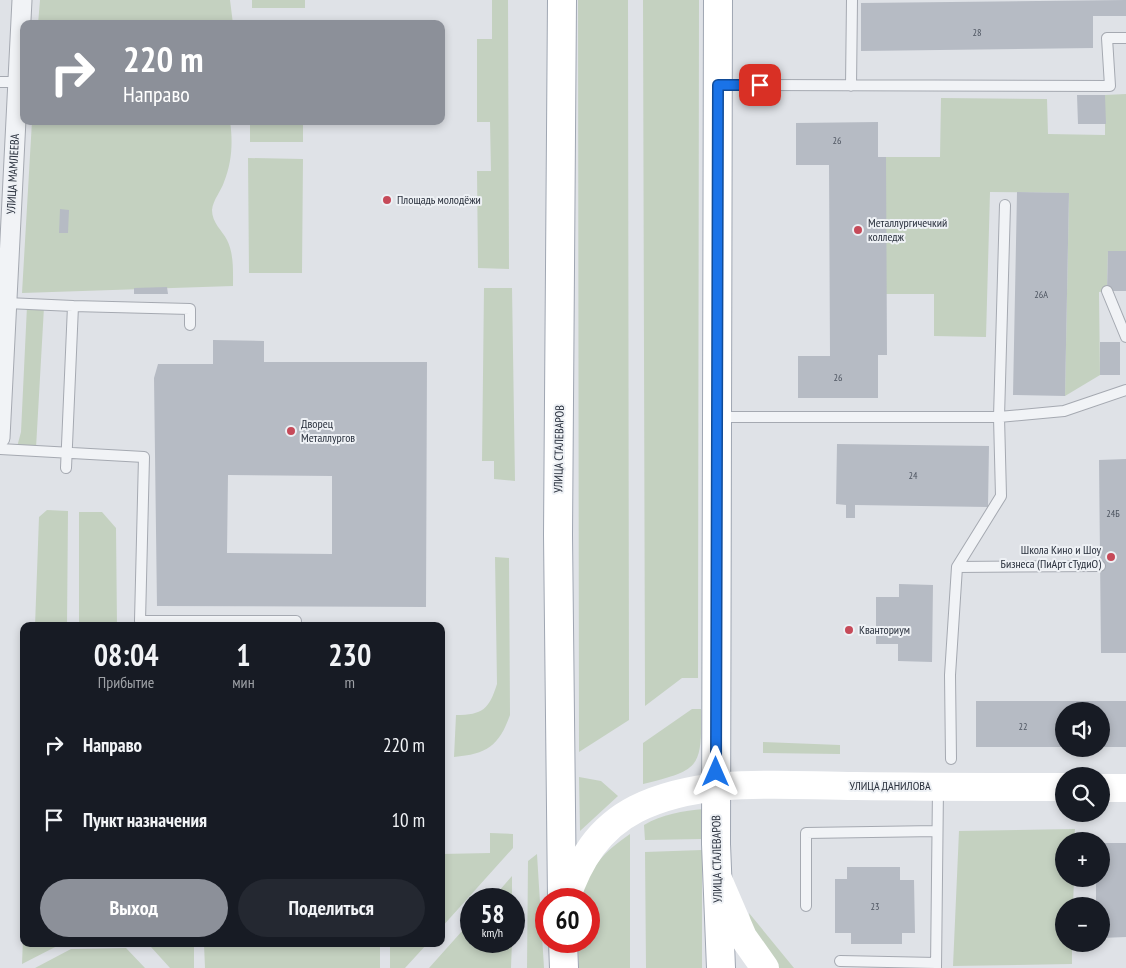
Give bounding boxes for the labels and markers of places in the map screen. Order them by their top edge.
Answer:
pin [739,64,781,106]
place label: Площадь молодёжи [397,192,481,207]
marker: Площадь молодёжи [381,194,393,206]
place label: Металлургичечкий колледж [868,215,947,244]
marker: Металлургичечкий колледж [852,224,864,236]
place label: Дворец Металлургов [301,416,355,445]
marker: Дворец Металлургов [285,425,297,437]
place label: Школа Кино и Шоу Бизнеса (ПиАрт сТудиО) [1001,542,1101,571]
marker: Школа Кино и Шоу Бизнеса (ПиАрт сТудиО) [1105,551,1117,563]
place label: Кванториум [859,622,910,637]
marker: Кванториум [843,624,855,636]

